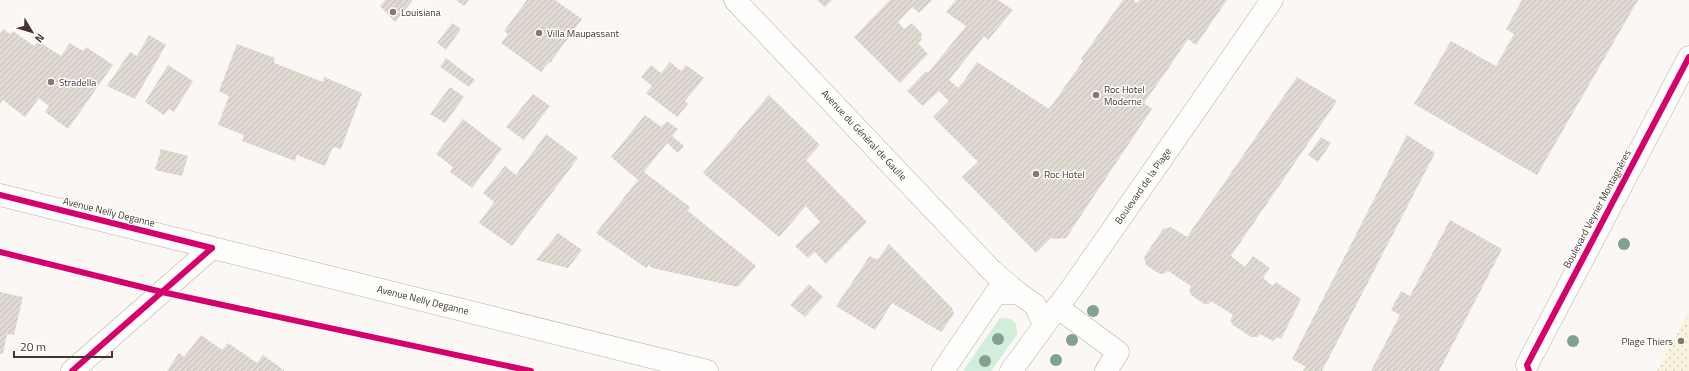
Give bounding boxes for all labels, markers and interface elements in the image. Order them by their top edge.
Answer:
place label: Louisiana [401,5,441,20]
marker: Louisiana [388,7,398,17]
north arrow [12,12,52,52]
place label: Villa Maupassant [547,26,619,41]
marker: Villa Maupassant [534,28,544,38]
text: N [31,30,49,46]
place label: Stradella [59,75,96,90]
marker: Stradella [46,77,56,87]
place label: Roc Hotel Moderne [1104,82,1145,109]
street label: Avenue du Général de Gaulle [818,86,910,184]
marker: Roc Hotel Moderne [1091,90,1101,100]
street label: Boulevard de la Plage [1111,145,1175,227]
street label: Boulevard Veyrier Montagnères [1559,147,1635,271]
place label: Roc Hotel [1044,167,1085,182]
marker: Roc Hotel [1031,169,1041,179]
street label: Avenue Nelly Deganne [61,193,157,231]
street label: Avenue Nelly Deganne [375,281,471,319]
scale bar [14,333,112,359]
place label: Plage Thiers [1621,334,1673,349]
marker: Plage Thiers [1676,336,1686,346]
text: 20 m [20,337,46,356]

